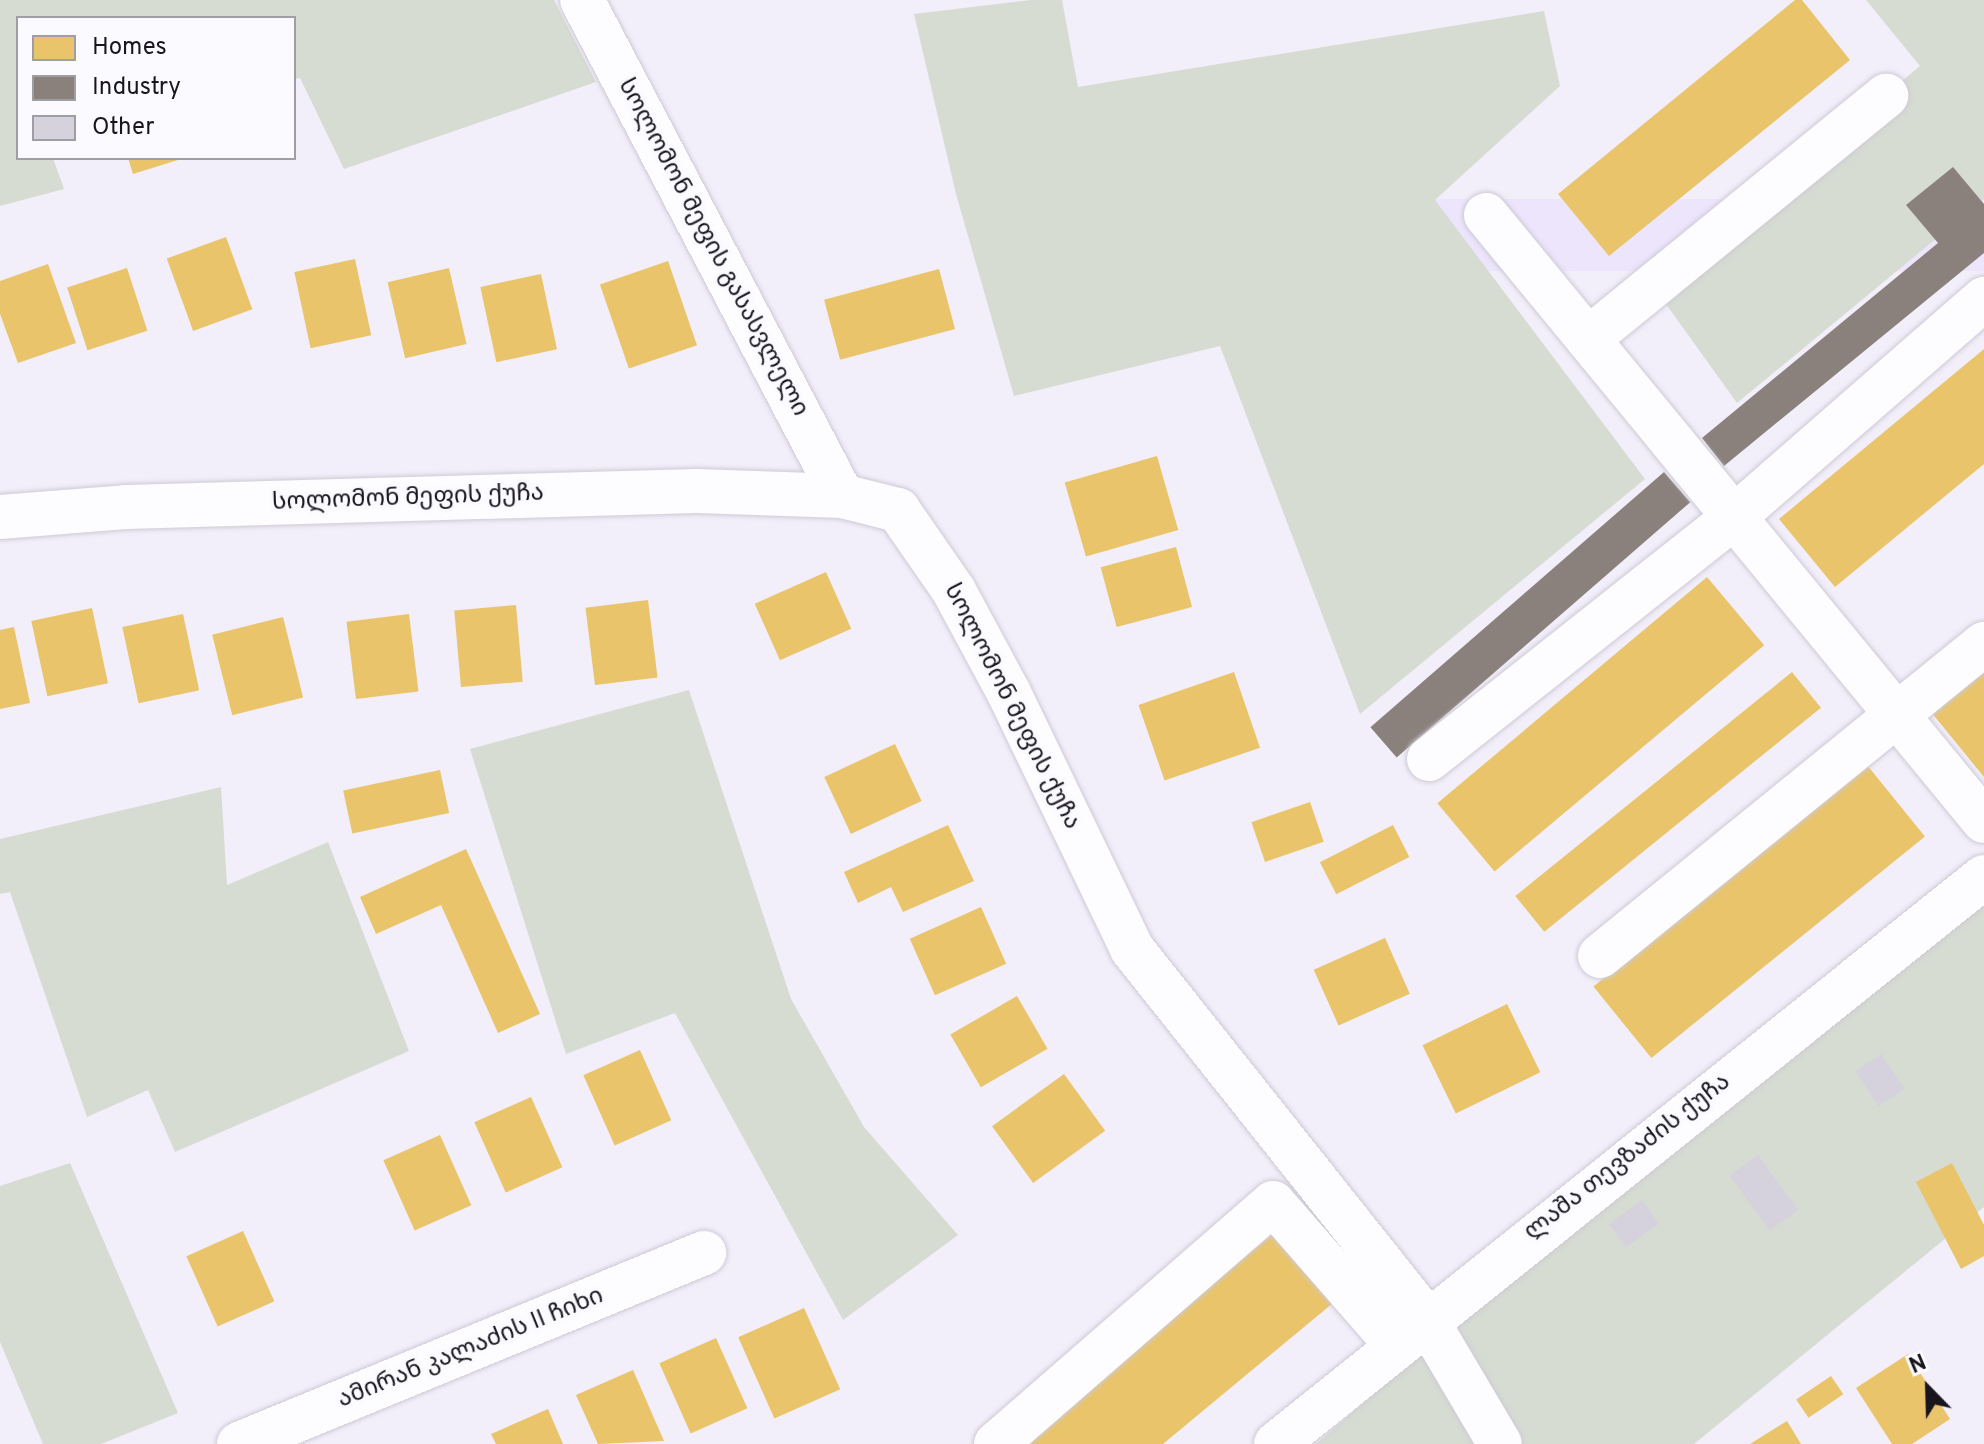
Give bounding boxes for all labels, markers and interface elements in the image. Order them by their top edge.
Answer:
legend [16,16,296,160]
text: Homes [92,33,167,63]
text: Industry [92,73,181,103]
street label: სოლომონ მეფის გასასვლელი [610,74,814,422]
text: Other [92,113,154,143]
street label: სოლომონ მეფის ქუჩა [272,480,544,518]
street label: სოლომონ მეფის ქუჩა [936,579,1086,835]
street label: ლაშა თევზაძის ქუჩა [1519,1069,1737,1247]
street label: ამირან კალაძის II ჩიხი [334,1282,608,1416]
north arrow [1888,1348,1968,1428]
text: N [1906,1350,1931,1381]

